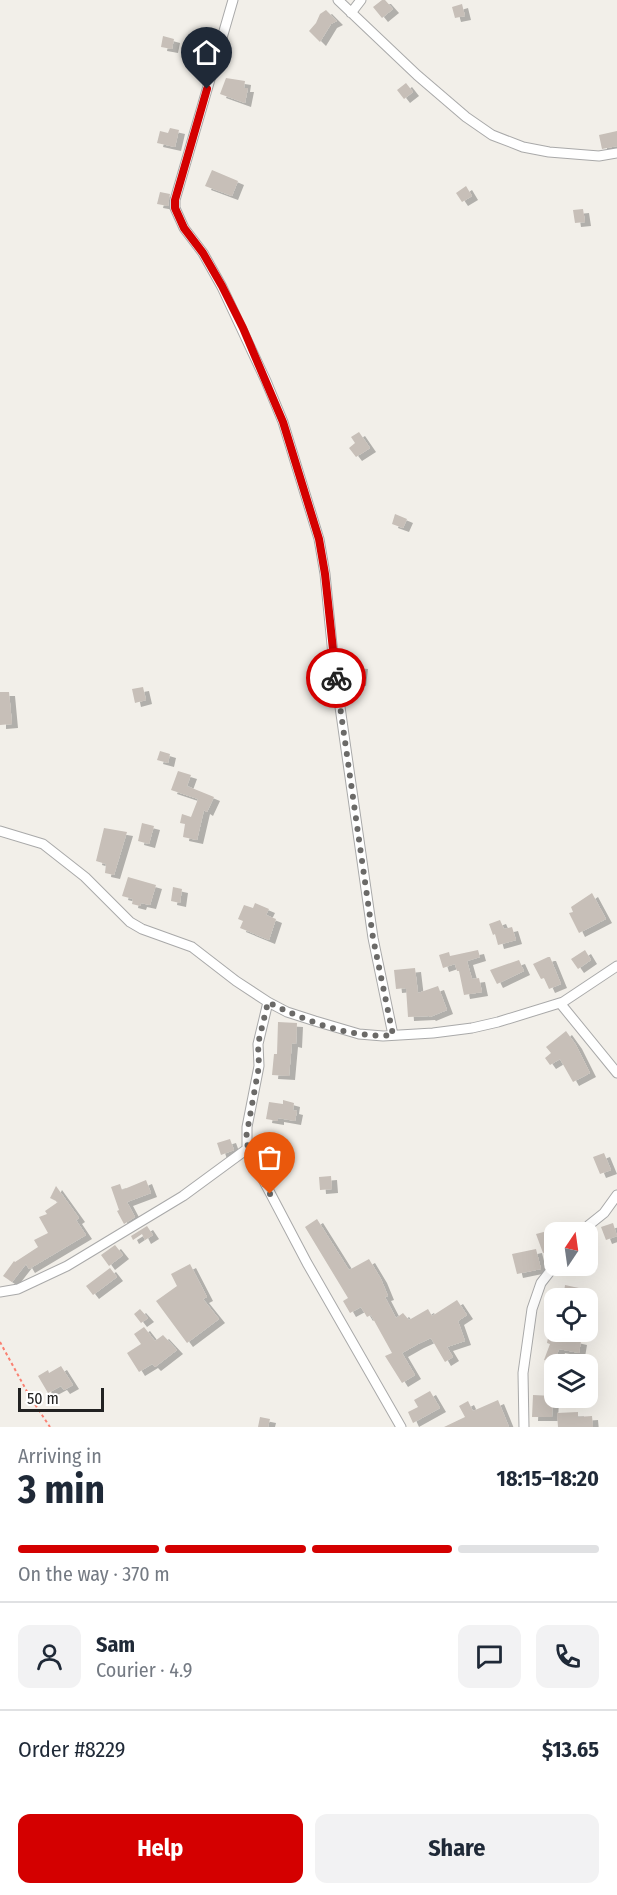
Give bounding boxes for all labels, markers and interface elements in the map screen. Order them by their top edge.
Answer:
pin [181,27,232,89]
icon: home [190,36,223,69]
courier [306,648,366,708]
icon: bike [320,662,353,695]
pin [244,1132,295,1194]
icon: bag [253,1141,286,1174]
north arrow [544,1222,598,1276]
map controls [544,1222,598,1408]
button: locate [544,1288,598,1342]
button: layers [544,1354,598,1408]
scale bar [18,1385,104,1412]
text: 50 m [27,1389,59,1408]
text: Arriving in [18,1444,102,1468]
text: 18:15–18:20 [497,1465,599,1492]
text: 3 min [18,1467,105,1513]
text: On the way · 370 m [18,1562,170,1586]
button: person [18,1625,81,1688]
button: chat [458,1625,521,1688]
button: phone [536,1625,599,1688]
text: Sam [96,1631,135,1658]
text: Courier · 4.9 [96,1658,192,1682]
text: Order #8229 [18,1736,126,1763]
text: $13.65 [542,1736,599,1763]
button: Help [18,1814,303,1883]
button: Share [315,1814,599,1883]

